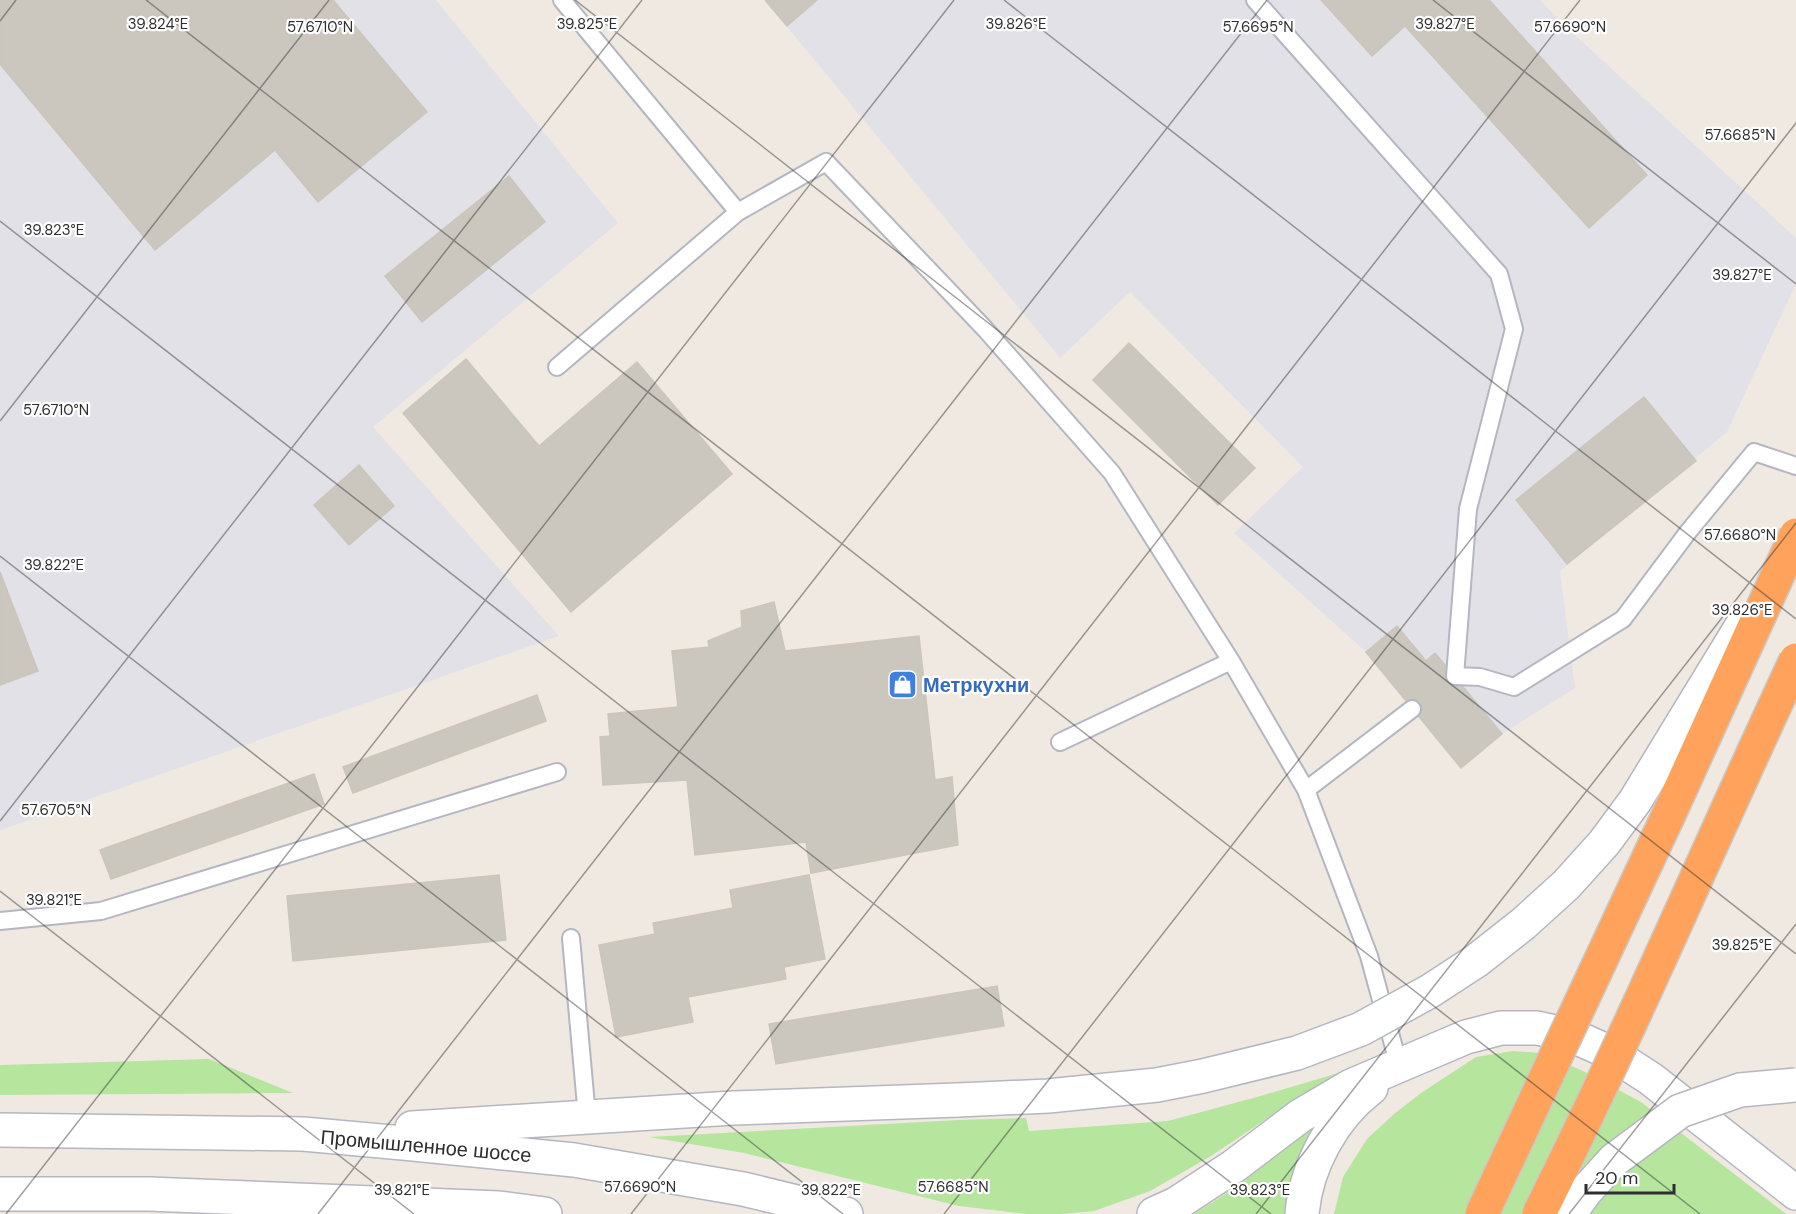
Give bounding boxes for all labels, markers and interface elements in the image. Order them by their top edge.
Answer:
text: 39.824°E [128,14,188,34]
text: 39.825°E [557,14,617,34]
text: 39.826°E [986,14,1046,34]
text: 39.827°E [1415,14,1475,34]
text: 57.6710°N [287,17,353,37]
text: 57.6695°N [1222,17,1294,37]
text: 57.6690°N [1534,17,1606,37]
text: 57.6685°N [1704,125,1776,145]
text: 39.823°E [24,220,84,240]
text: 39.827°E [1712,265,1772,285]
text: 57.6710°N [23,400,89,420]
text: 57.6680°N [1704,525,1776,545]
text: 39.822°E [24,555,84,575]
text: 39.826°E [1712,600,1772,620]
shop icon: Метркухни [886,669,918,701]
place label: Метркухни [923,672,1029,698]
text: 57.6705°N [21,800,91,820]
text: 39.821°E [26,890,82,910]
text: 39.825°E [1712,935,1772,955]
street label: Промышленное шоссе [320,1124,532,1168]
scale bar [1586,1157,1674,1195]
text: 20 m [1595,1166,1638,1190]
text: 57.6690°N [604,1177,676,1197]
text: 57.6685°N [917,1177,989,1197]
text: 39.821°E [374,1180,430,1200]
text: 39.822°E [801,1180,861,1200]
text: 39.823°E [1230,1180,1290,1200]

